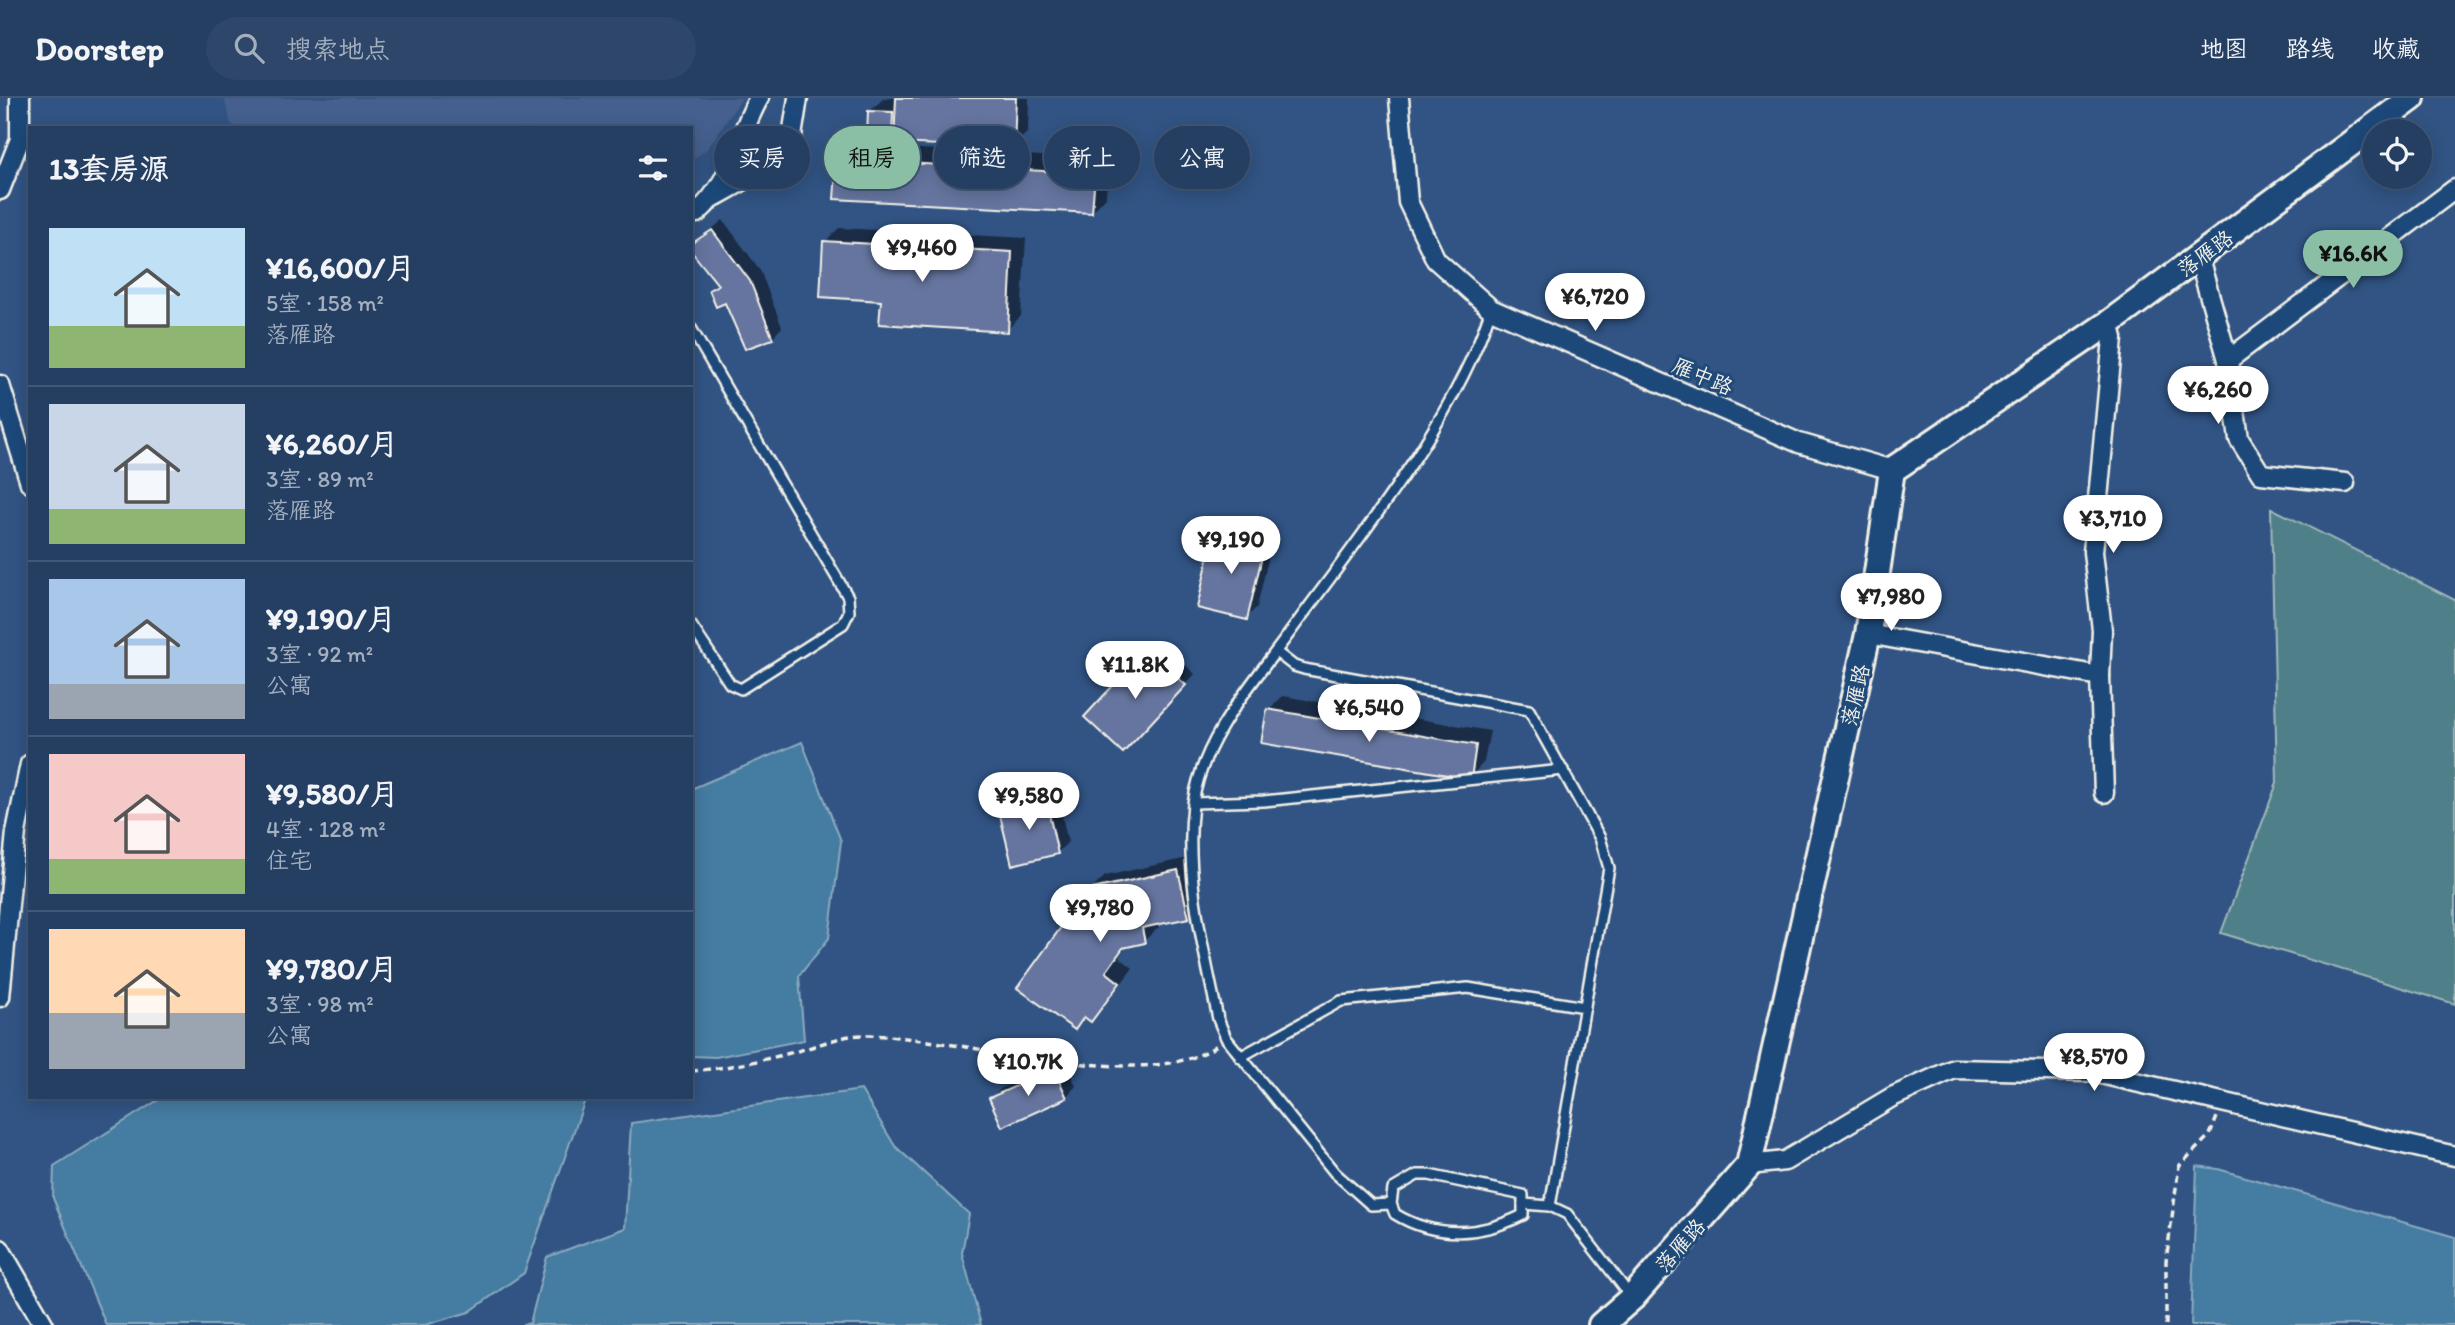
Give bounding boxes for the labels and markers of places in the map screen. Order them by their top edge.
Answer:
pin: ¥9,460 [865,225,979,284]
pin: ¥16.6K [2296,230,2410,290]
pin: ¥6,720 [1538,274,1652,333]
pin: ¥6,260 [2161,366,2275,426]
pin: ¥3,710 [2056,496,2170,555]
pin: ¥9,190 [1174,517,1288,576]
pin: ¥7,980 [1834,574,1948,633]
pin: ¥11.8K [1078,642,1192,701]
pin: ¥6,540 [1312,684,1426,744]
pin: ¥9,580 [972,772,1086,832]
pin: ¥9,780 [1043,884,1157,944]
pin: ¥8,570 [2037,1034,2151,1093]
pin: ¥10.7K [971,1038,1085,1098]

